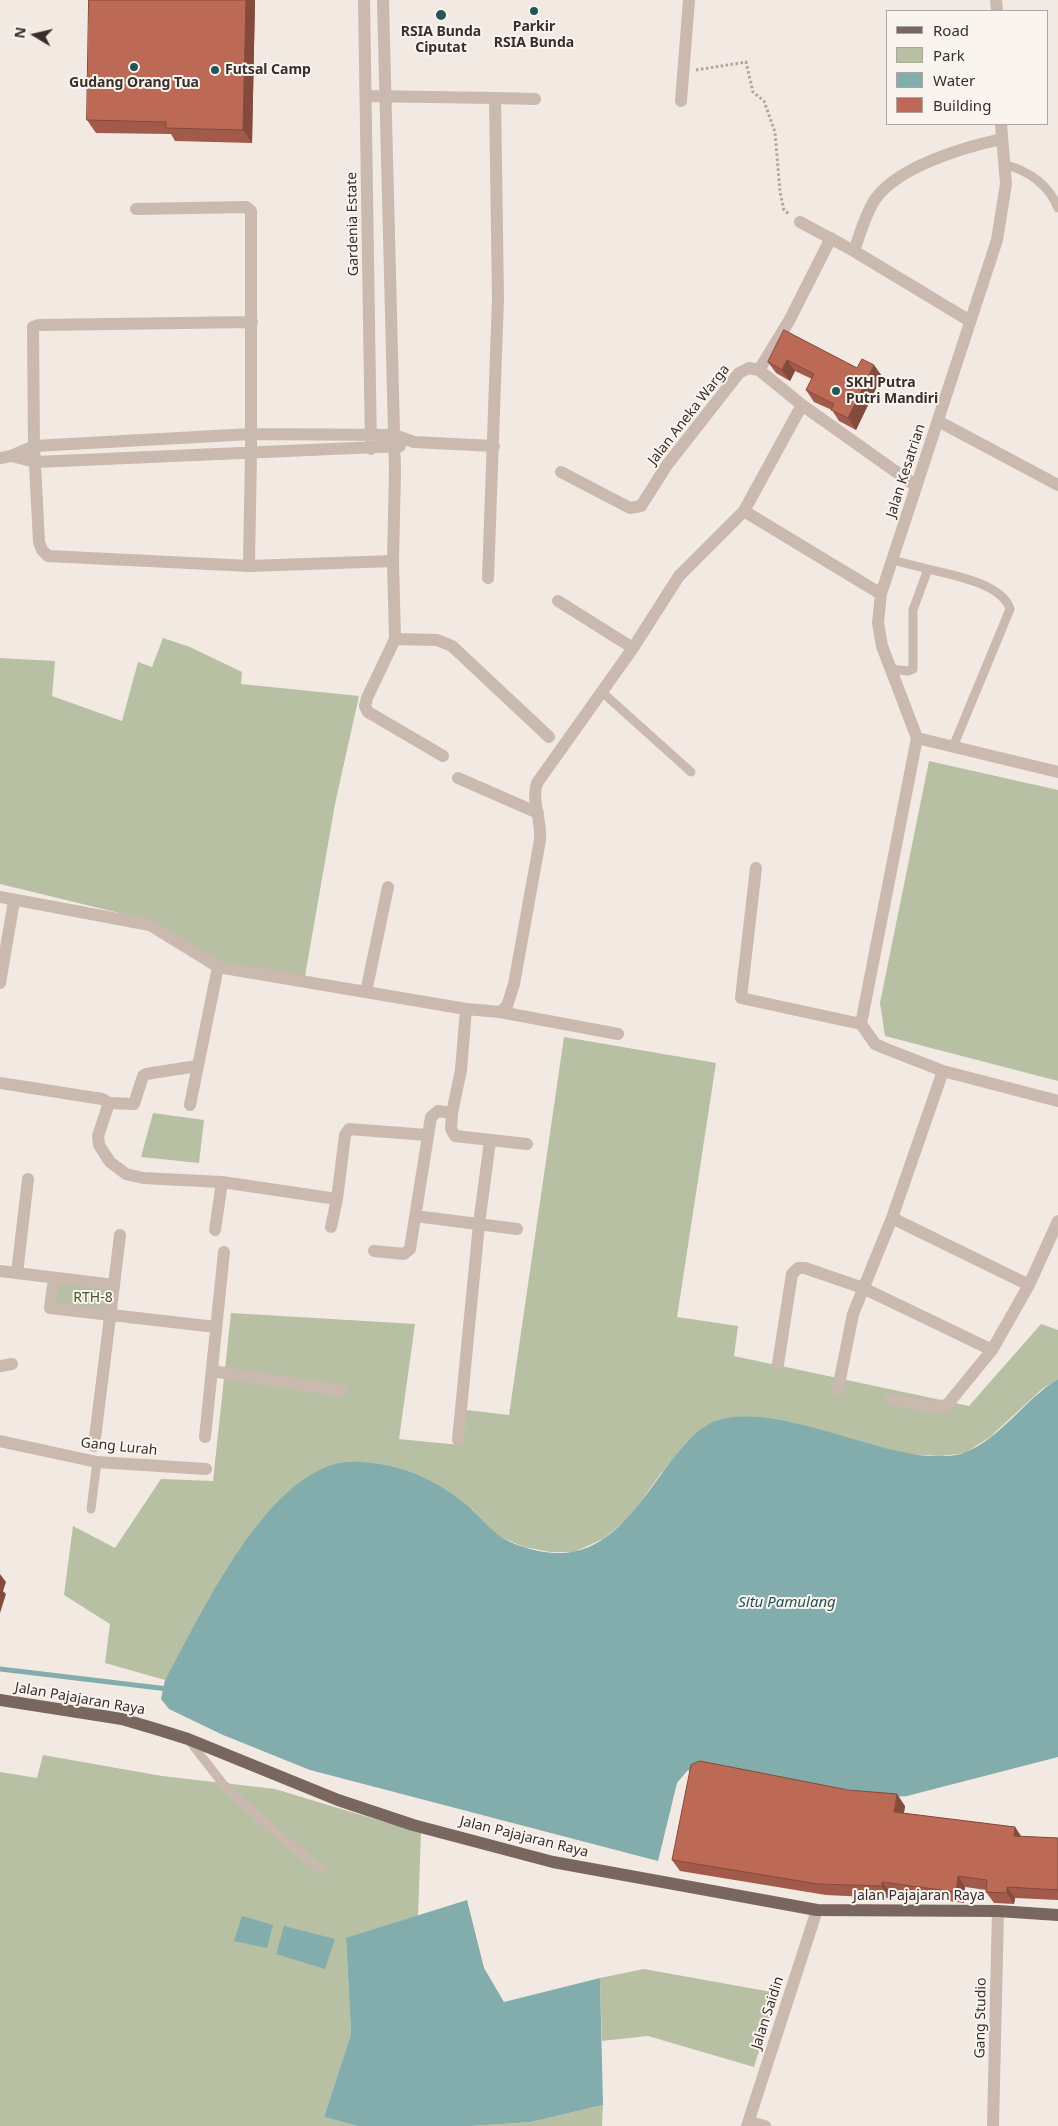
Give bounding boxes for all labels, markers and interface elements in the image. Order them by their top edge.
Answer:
marker: Parkir RSIA Bunda [528,5,540,17]
marker: RSIA Bunda Ciputat [434,8,448,22]
north arrow [10,10,60,60]
legend [886,10,1048,125]
place label: Parkir RSIA Bunda [494,19,574,52]
text: Road [933,20,969,40]
place label: RSIA Bunda Ciputat [401,24,481,56]
text: N [9,25,30,40]
text: Park [933,45,965,65]
marker: Gudang Orang Tua [128,61,140,73]
place label: Futsal Camp [225,62,311,78]
marker: Futsal Camp [209,64,221,76]
text: Water [933,70,975,90]
place label: Gudang Orang Tua [69,75,199,91]
text: Building [933,95,991,115]
street label: Gardenia Estate [344,172,362,276]
street label: Jalan Aneka Warga [645,362,733,468]
place label: SKH Putra Putri Mandiri [846,375,938,408]
marker: SKH Putra Putri Mandiri [830,385,842,397]
street label: Jalan Kesatrian [883,422,929,520]
park label: RTH-8 [73,1290,113,1306]
street label: Gang Lurah [80,1435,158,1459]
water label: Situ Pamulang [738,1594,836,1612]
street label: Jalan Pajajaran Raya [14,1679,146,1719]
street label: Jalan Pajajaran Raya [458,1813,590,1861]
street label: Jalan Pajajaran Raya [853,1888,985,1904]
street label: Jalan Saidin [748,1975,788,2051]
street label: Gang Studio [972,1977,990,2059]

